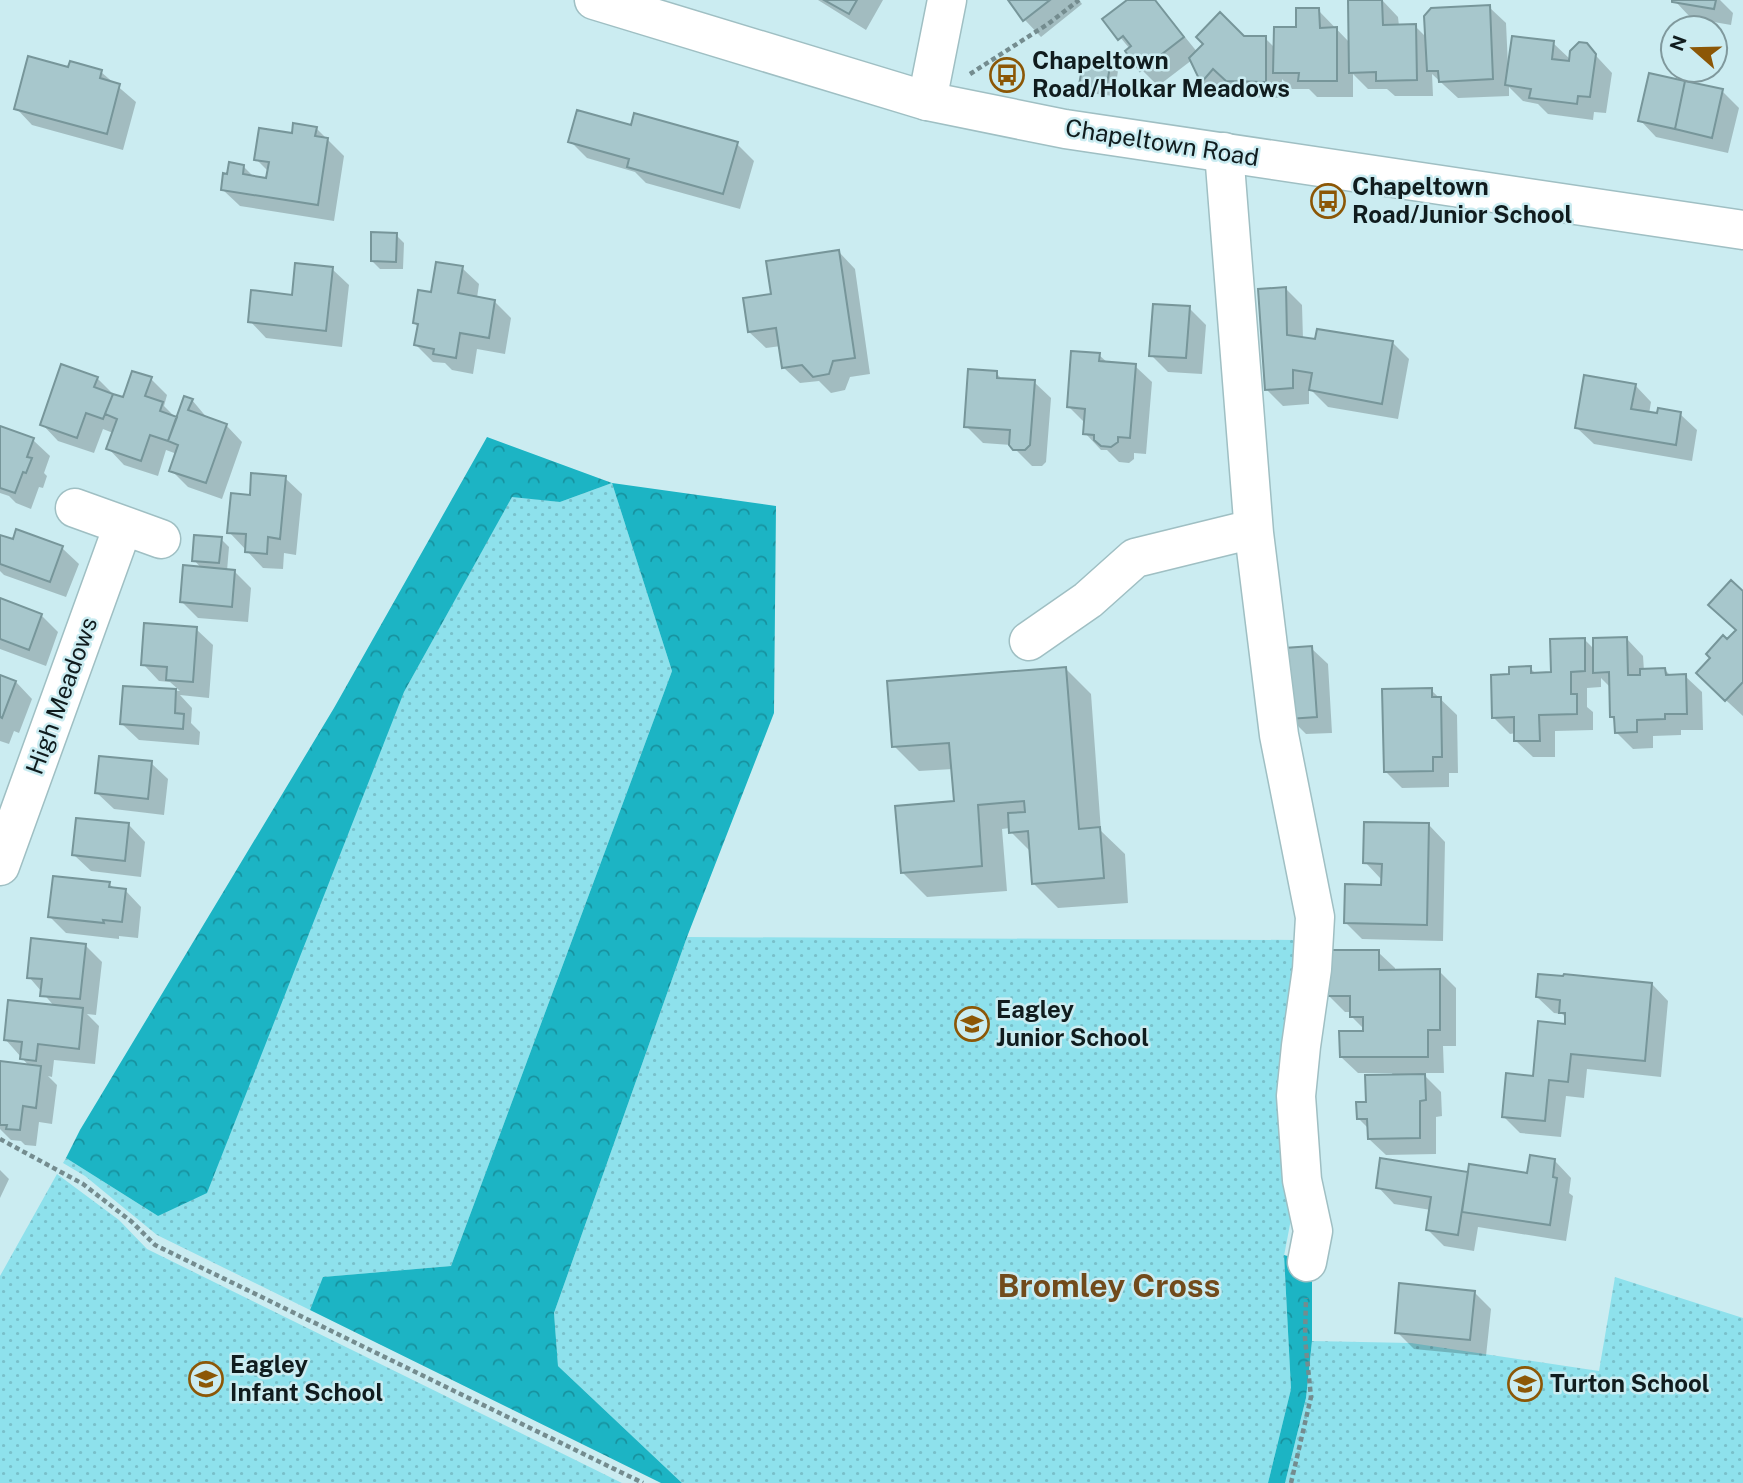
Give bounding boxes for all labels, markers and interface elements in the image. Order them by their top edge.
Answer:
north arrow [1659,14,1729,84]
text: N [1665,32,1691,54]
place label: Chapeltown Road/Holkar Meadows [1032,46,1290,102]
bus stop icon: Chapeltown Road/Holkar Meadows [988,56,1026,94]
street label: Chapeltown Road [1063,113,1261,171]
place label: Chapeltown Road/Junior School [1352,172,1572,228]
bus stop icon: Chapeltown Road/Junior School [1309,182,1347,220]
street label: High Meadows [20,613,102,778]
place label: Eagley Junior School [996,995,1149,1051]
school or university icon: Eagley Junior School [953,1005,991,1043]
district label: Bromley Cross [998,1267,1220,1304]
place label: Eagley Infant School [230,1350,383,1406]
school or university icon: Eagley Infant School [187,1360,225,1398]
school or university icon: Turton School [1506,1365,1544,1403]
place label: Turton School [1550,1369,1710,1397]

